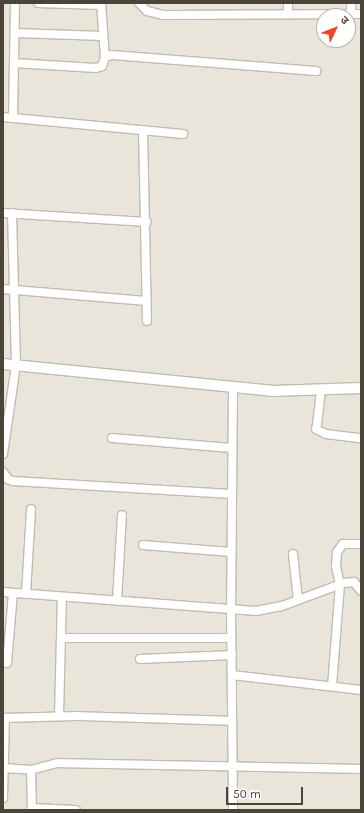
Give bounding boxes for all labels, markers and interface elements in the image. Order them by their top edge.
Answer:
north arrow [316,8,356,48]
text: उ [337,13,351,27]
scale bar [228,779,305,805]
text: 50 m [233,787,261,801]

